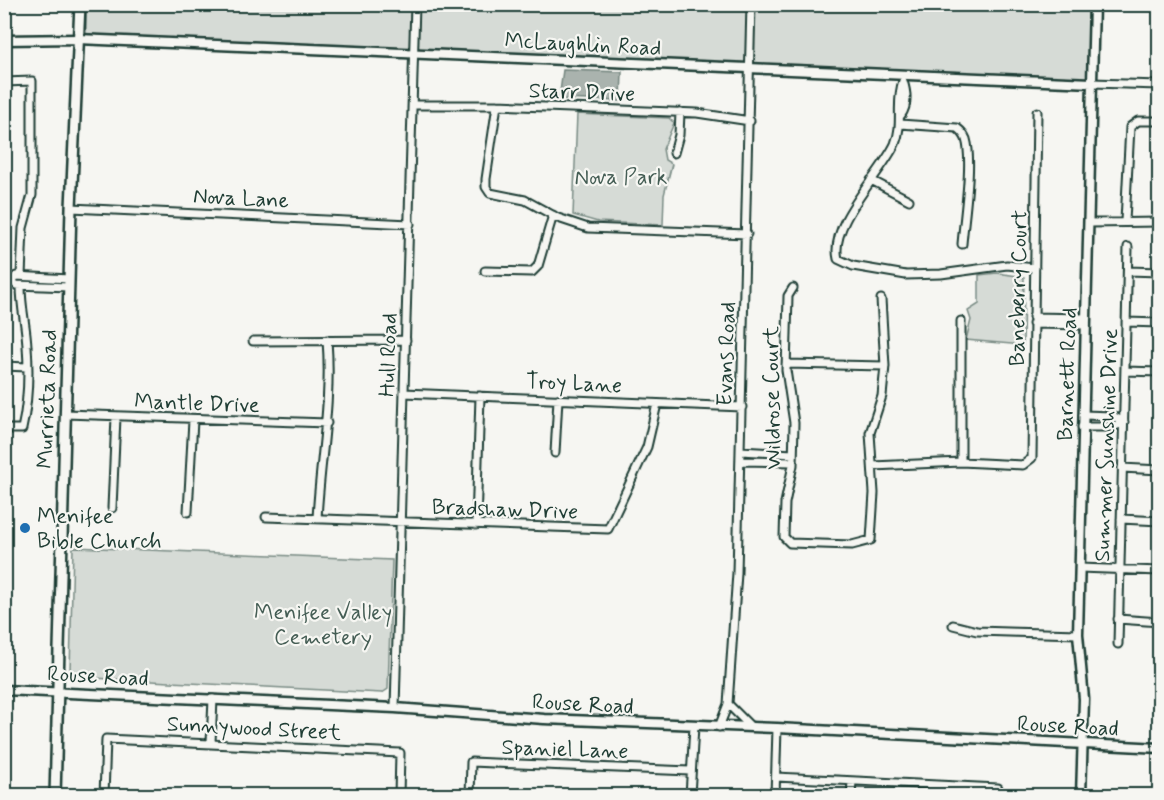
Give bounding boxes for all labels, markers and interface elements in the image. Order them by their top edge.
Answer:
street label: McLaughlin Road [504,27,662,64]
street label: Starr Drive [528,77,636,109]
park label: Nova Park [574,164,668,192]
street label: Nova Lane [192,183,290,215]
street label: Baneberry Court [1004,210,1034,366]
street label: Evans Road [711,301,743,407]
street label: Barnett Road [1052,307,1084,441]
street label: Hull Road [374,313,404,398]
street label: Wildrose Court [758,326,788,470]
street label: Summer Sunshine Drive [1089,328,1125,562]
street label: Murrieta Road [32,329,64,469]
street label: Troy Lane [525,367,623,401]
street label: Mantle Drive [134,388,260,420]
street label: Bradshaw Drive [431,493,579,527]
place label: Menifee Bible Church [37,503,162,556]
marker: Menifee Bible Church [18,521,32,535]
park label: Menifee Valley Cemetery [254,599,392,652]
street label: Rouse Road [46,660,149,694]
street label: Rouse Road [531,688,634,722]
street label: Sunnywood Street [166,710,342,748]
street label: Rouse Road [1016,710,1119,744]
street label: Spaniel Lane [501,734,629,766]

